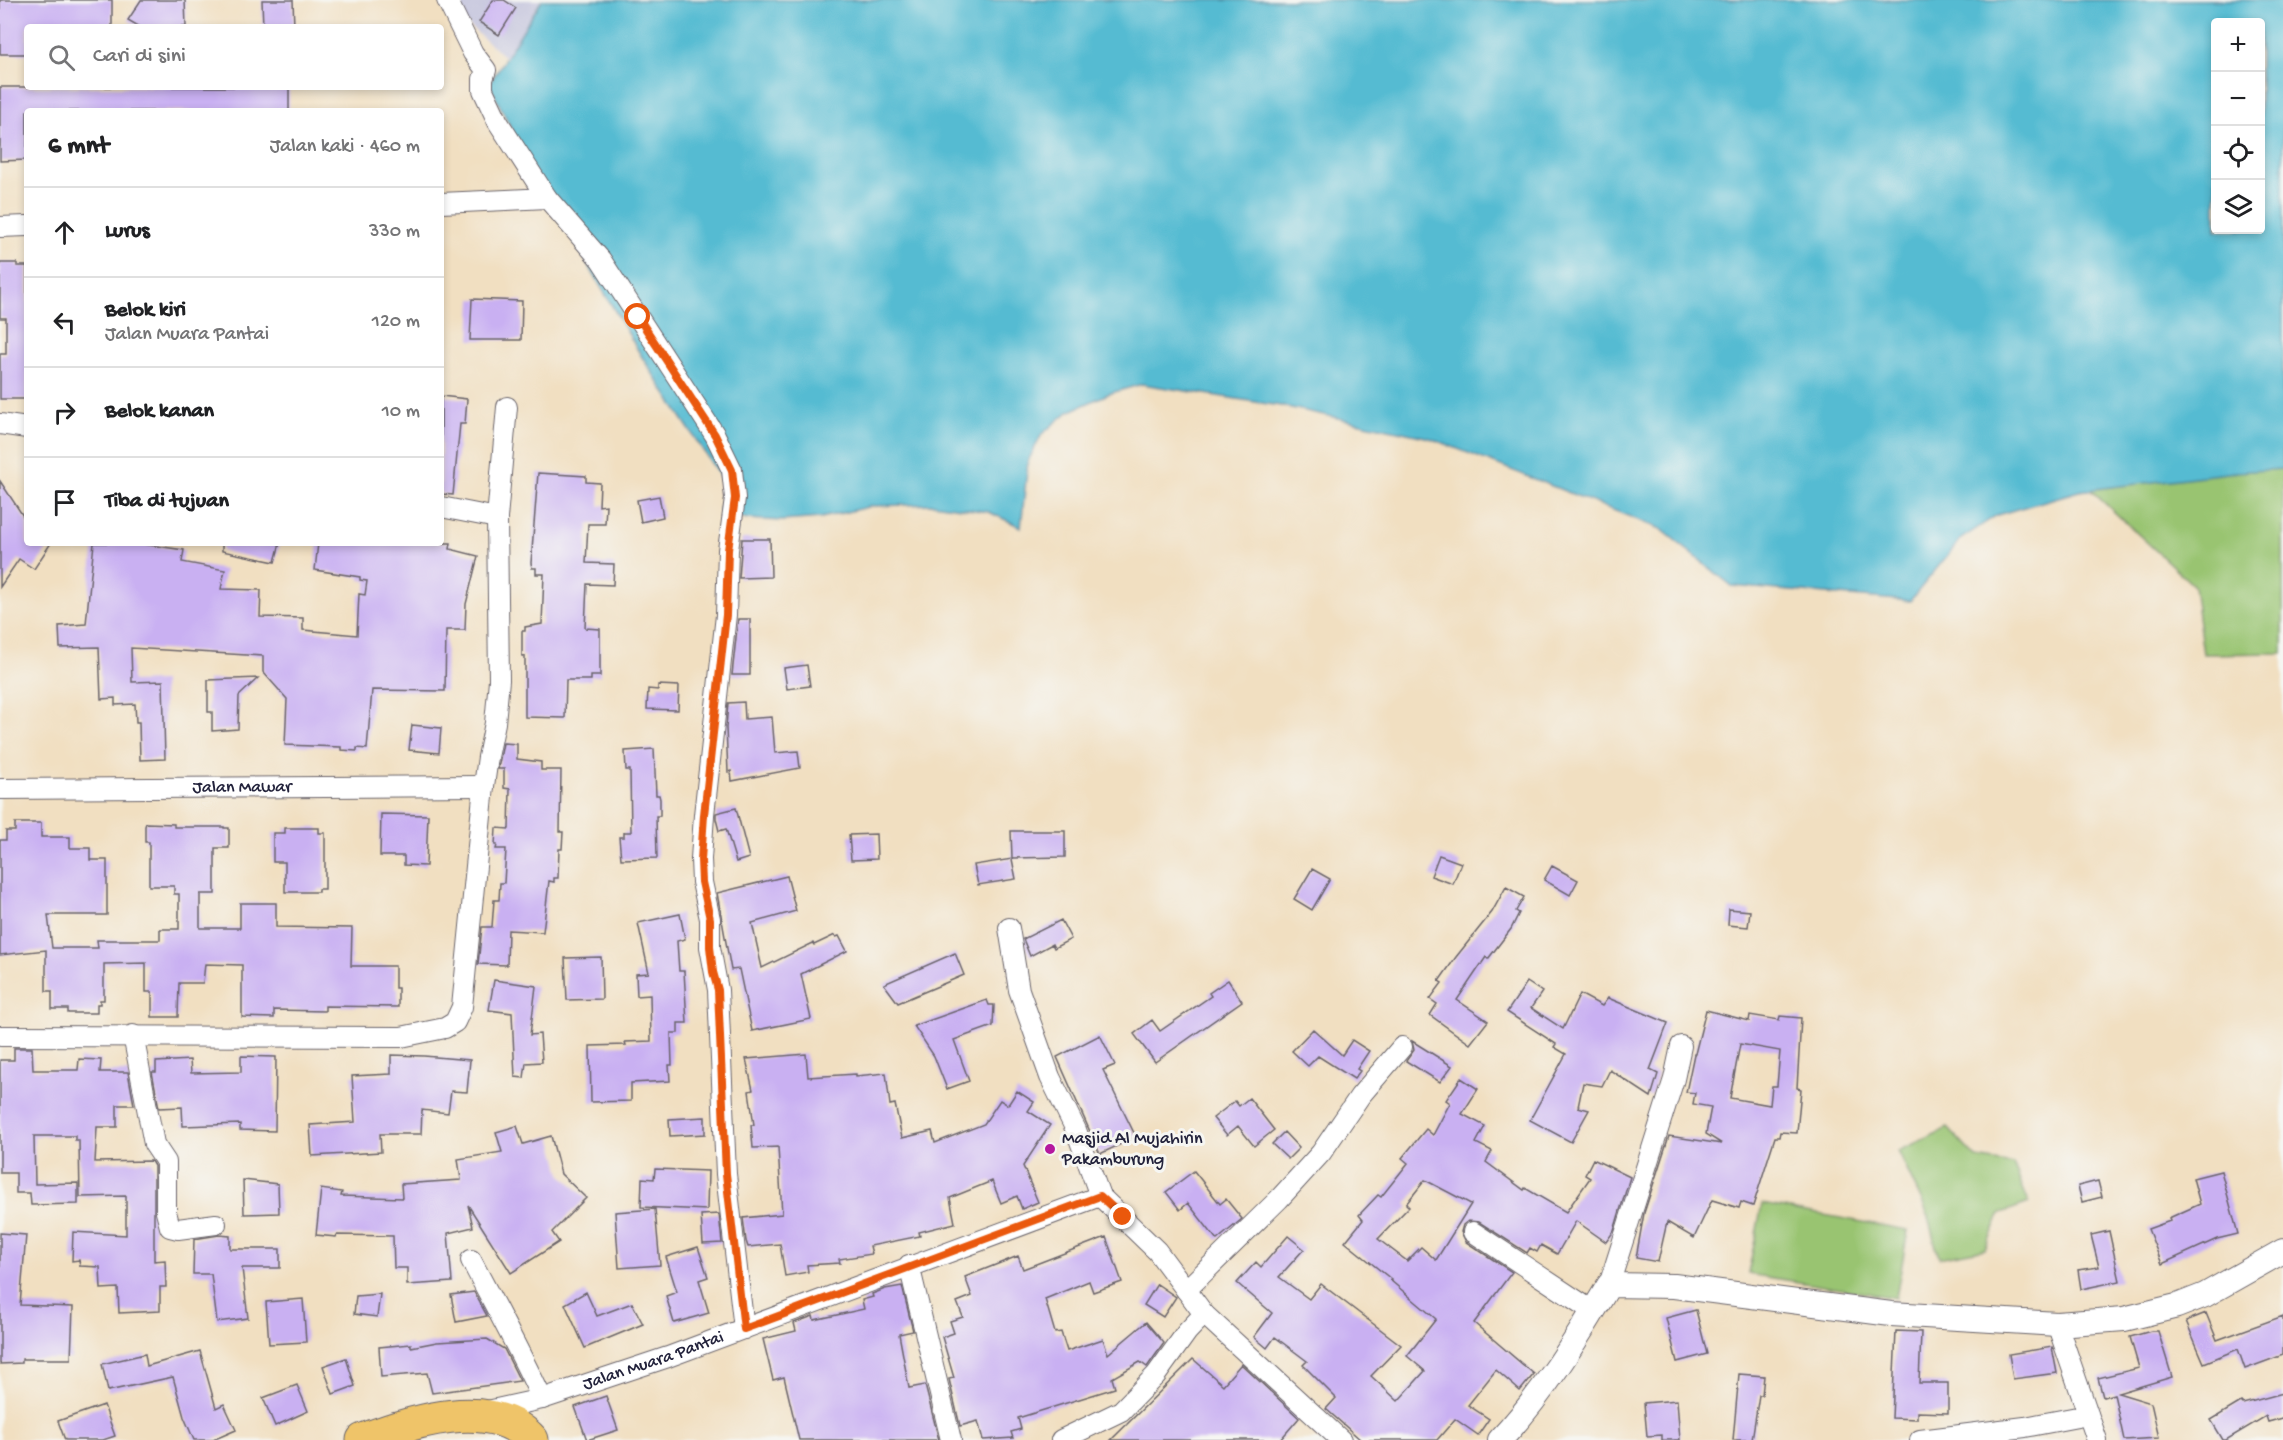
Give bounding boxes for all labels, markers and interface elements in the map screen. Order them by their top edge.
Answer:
map controls [2211,18,2265,234]
button: + [2211,18,2265,72]
search box [24,24,444,90]
icon: search [45,41,78,74]
text: Cari di sini [93,44,186,70]
button: − [2211,72,2265,126]
button: locate [2211,126,2265,180]
text: 6 mnt [48,132,109,163]
text: Jalan kaki · 460 m [270,136,420,159]
button: layers [2211,180,2265,234]
icon: ahead [48,216,81,249]
text: Lurus [105,219,150,245]
text: 330 m [369,221,420,244]
text: Belok kiri [105,298,186,324]
route start [624,303,650,329]
icon: left [48,306,81,339]
text: 120 m [372,311,420,334]
text: Jalan Muara Pantai [105,324,269,347]
icon: right [48,396,81,429]
text: Belok kanan [105,399,214,425]
text: 10 m [382,401,420,424]
icon: arrive [48,486,81,519]
text: Tiba di tujuan [105,489,229,515]
street label: Jalan Mawar [192,777,293,798]
place label: Masjid Al Mujahirin Pakamburung [1061,1129,1203,1171]
marker: Masjid Al Mujahirin Pakamburung [1043,1142,1057,1156]
route end [1109,1203,1135,1229]
street label: Jalan Muara Pantai [580,1327,727,1395]

